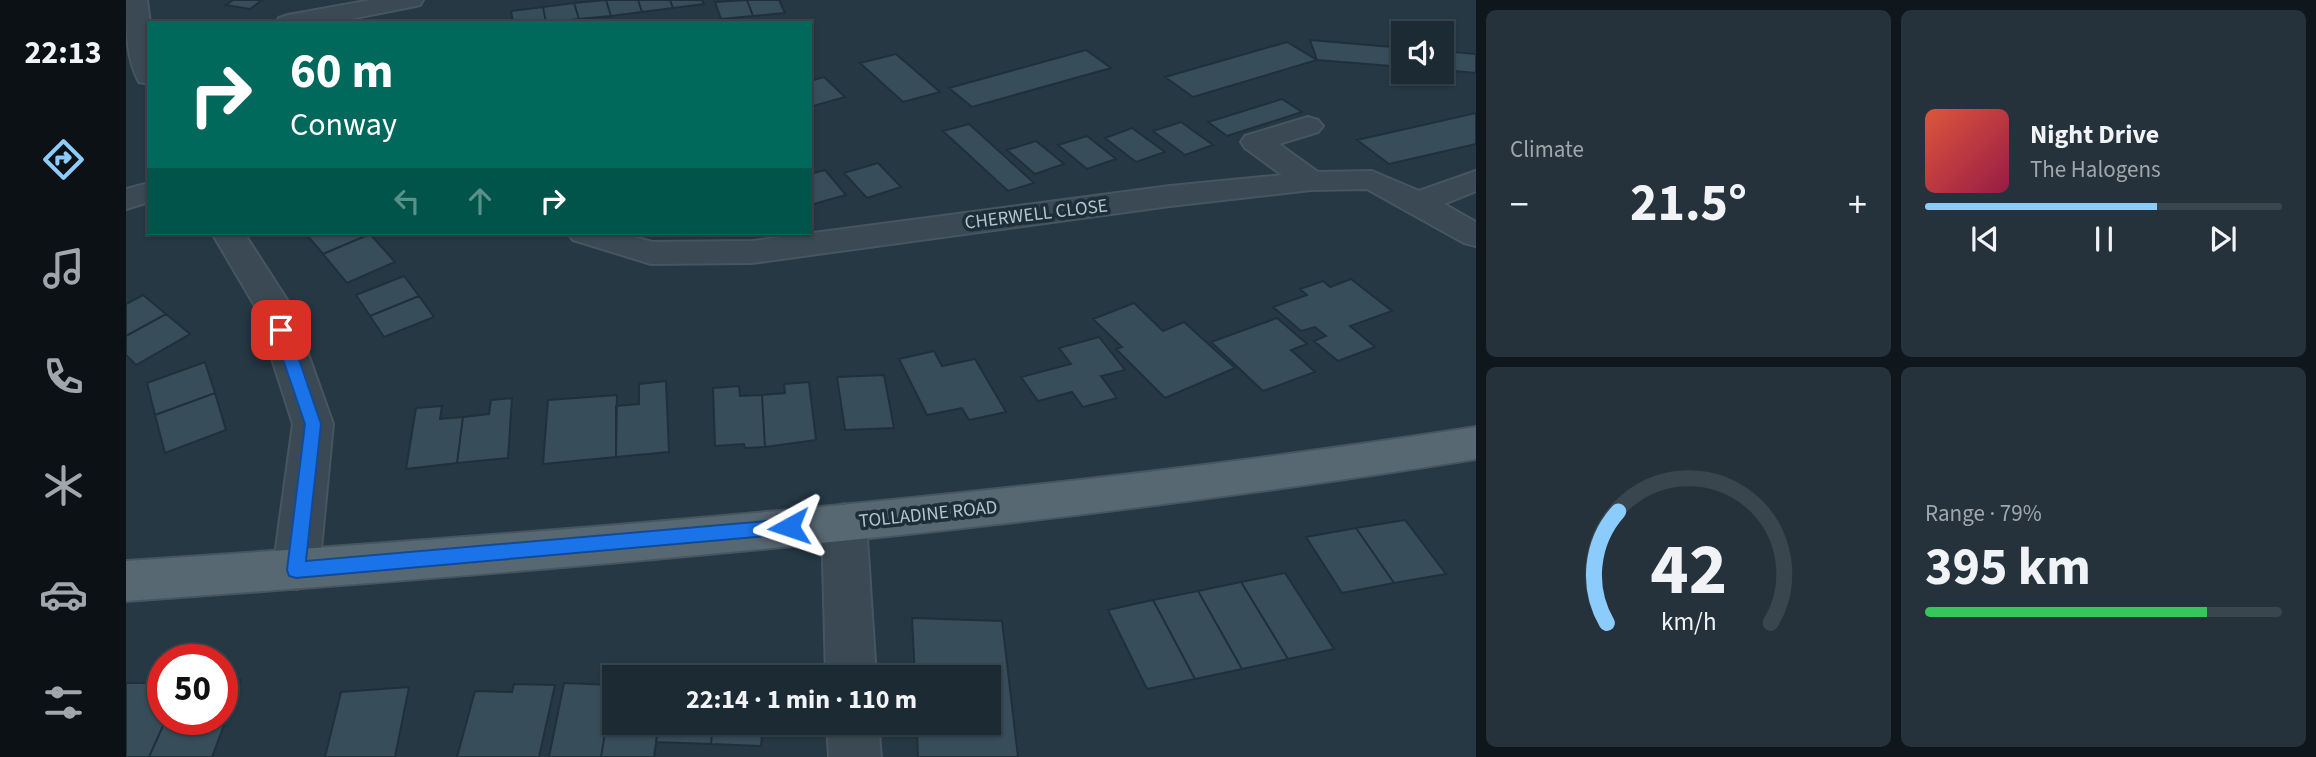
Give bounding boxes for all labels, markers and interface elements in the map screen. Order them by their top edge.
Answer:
map controls [1391,21,1454,84]
button: sound [1391,21,1454,84]
text: 22:13 [24,30,102,76]
text: 60 m [290,37,394,107]
icon: right [175,49,266,140]
text: Conway [290,102,397,148]
text: Night Drive [2030,116,2159,153]
text: Climate [1510,133,1584,166]
icon: directions [39,135,88,184]
text: The Halogens [2030,153,2161,186]
text: 21.5° [1630,167,1747,241]
text: − [1510,178,1529,232]
text: + [1848,178,1867,232]
icon: left [388,182,426,220]
icon: ahead [461,182,499,220]
icon: right [534,182,572,220]
street label: CHERWELL CLOSE [963,192,1109,237]
icon: previous [1966,220,2004,258]
icon: pause [2085,220,2123,258]
icon: next [2204,220,2242,258]
icon: music [39,244,88,293]
pin [251,300,311,360]
icon: arrive [262,311,300,349]
icon: phone [39,352,88,401]
icon: climate [39,461,88,510]
position arrow [752,490,826,564]
street label: TOLLADINE ROAD [858,494,999,535]
text: Range · 79% [1925,497,2042,530]
text: 42 [1650,518,1727,622]
text: 395 km [1925,531,2091,605]
icon: car [39,570,88,619]
text: km/h [1661,604,1716,640]
speed limit sign: 50 [147,644,238,735]
icon: filters [39,678,88,727]
text: 22:14 · 1 min · 110 m [686,681,917,718]

